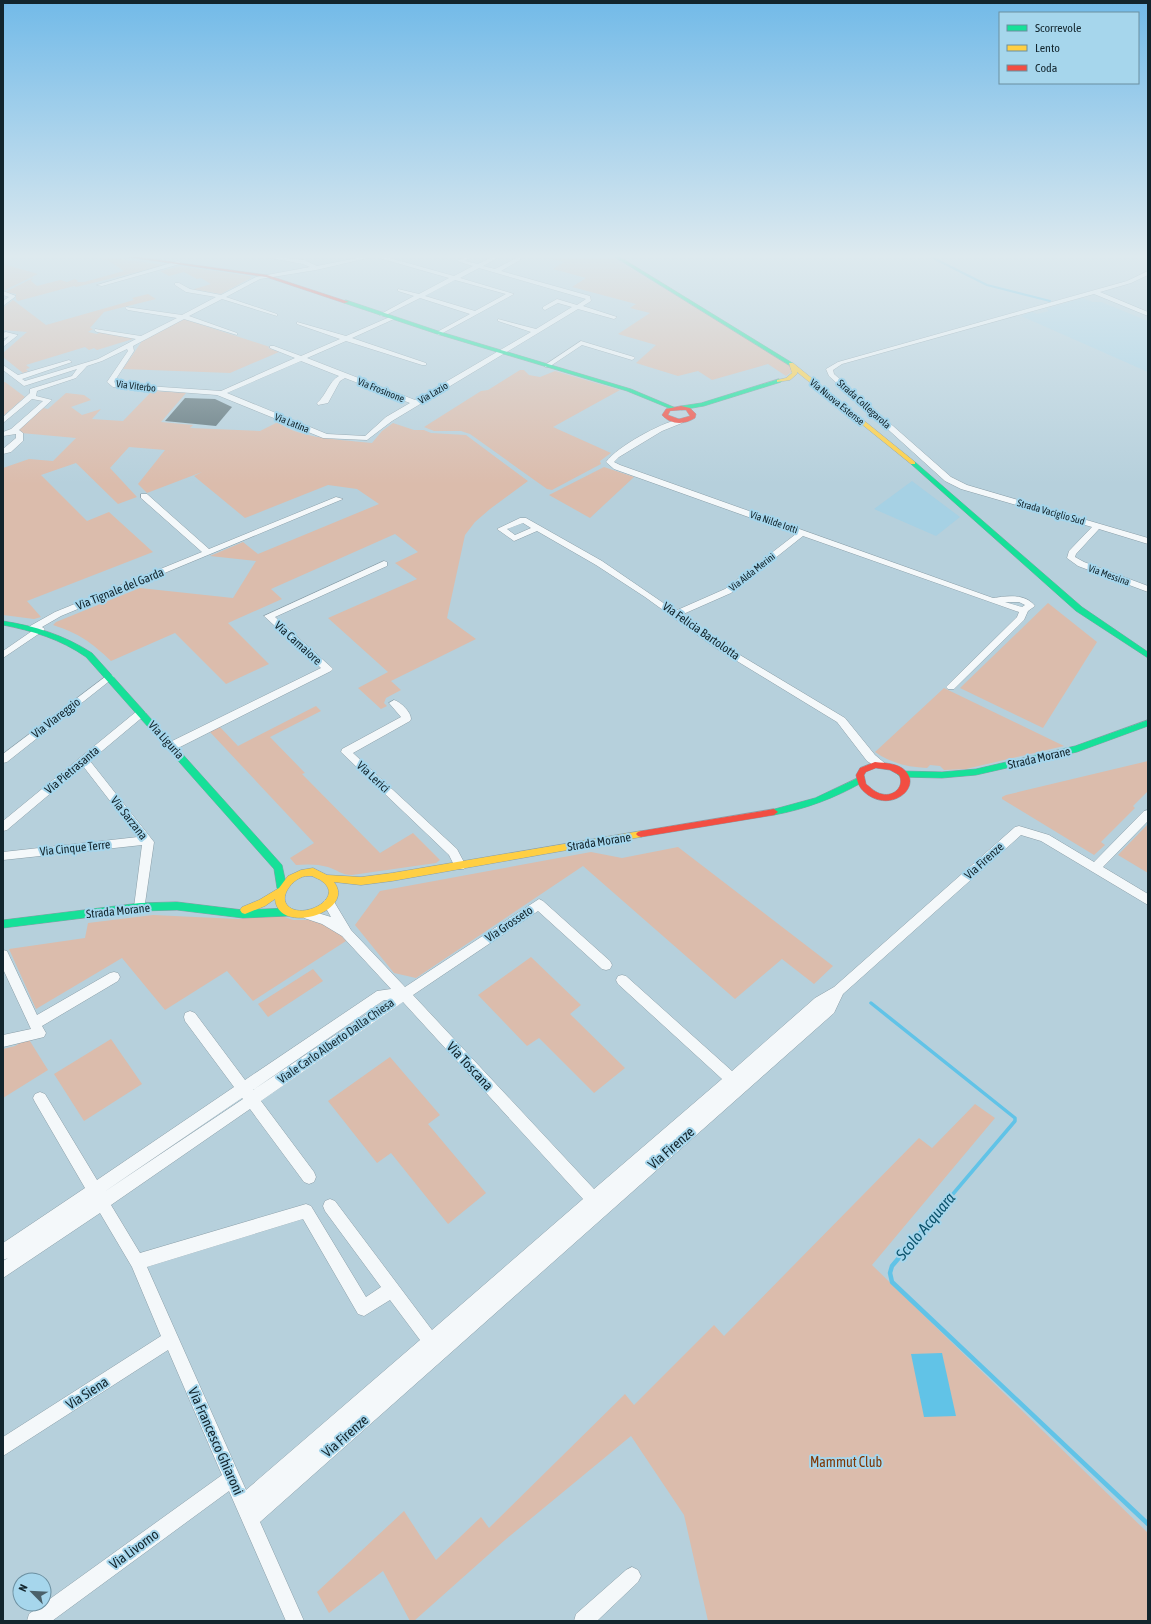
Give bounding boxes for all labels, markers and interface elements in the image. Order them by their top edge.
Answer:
legend [999,12,1139,84]
text: Scorrevole [1035,21,1082,35]
text: Lento [1035,41,1060,55]
text: Coda [1035,61,1057,75]
street label: Via Frosinone [356,376,406,405]
street label: Via Nuova Estense [808,377,867,428]
street label: Strada Collegarola [835,377,893,431]
street label: Via Viterbo [115,378,157,394]
street label: Via Lazio [416,380,450,406]
street label: Via Latina [273,411,311,435]
street label: Strada Vaciglio Sud [1016,497,1086,527]
street label: Via Nilde Iotti [749,509,799,535]
street label: Via Alda Merini [727,551,777,593]
street label: Via Messina [1087,562,1132,588]
street label: Via Tignale del Garda [74,565,166,613]
street label: Via Felicia Bartolotta [660,599,742,663]
street label: Via Camaiore [272,618,324,668]
street label: Via Viareggio [29,695,83,741]
street label: Via Liguria [145,718,187,762]
street label: Via Pietrasanta [42,743,102,797]
street label: Strada Morane [1006,744,1072,772]
street label: Via Lerici [354,758,392,796]
street label: Via Sarzana [108,793,150,843]
street label: Strada Morane [566,830,632,854]
street label: Via Cinque Terre [39,837,111,859]
street label: Via Firenze [962,840,1006,882]
street label: Strada Morane [85,901,151,921]
street label: Via Grosseto [483,903,536,945]
street label: Viale Carlo Alberto Dalla Chiesa [275,996,397,1086]
street label: Via Toscana [444,1038,496,1094]
street label: Via Firenze [645,1124,697,1172]
water label: Scolo Acquara [891,1188,959,1265]
street label: Via Siena [63,1373,111,1413]
street label: Via Francesco Ghiaroni [185,1385,247,1497]
street label: Via Firenze [319,1412,371,1460]
park label: Mammut Club [810,1454,882,1470]
street label: Via Livorno [106,1526,162,1572]
north arrow [12,1572,52,1612]
text: N [16,1583,30,1593]

